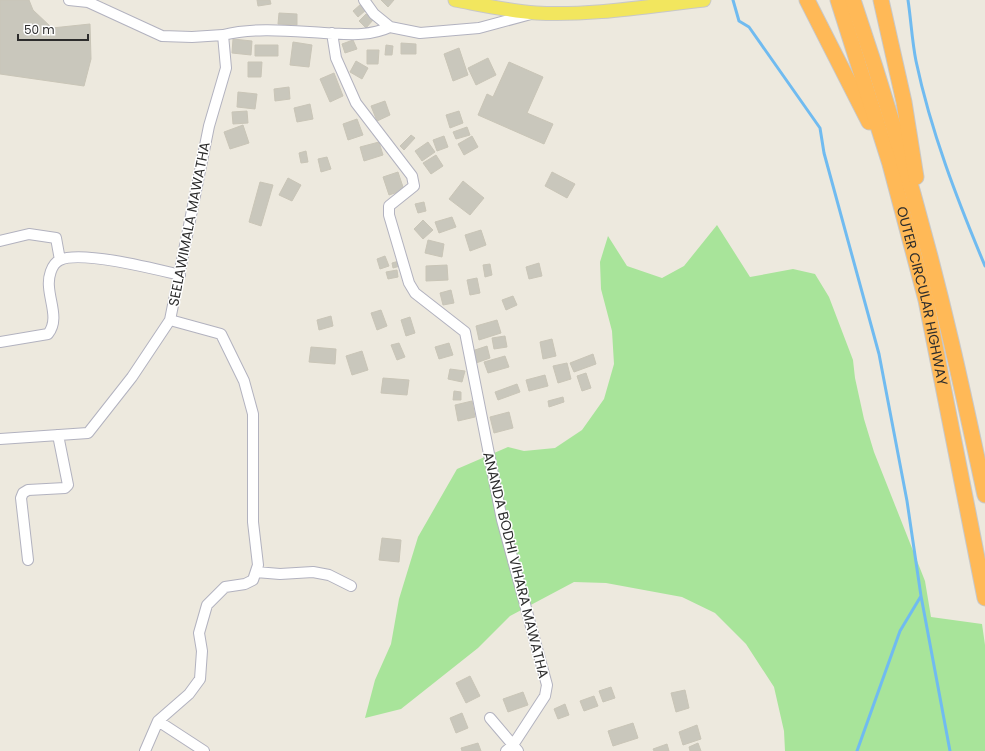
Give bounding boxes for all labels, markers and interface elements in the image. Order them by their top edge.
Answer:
scale bar [18,16,88,42]
text: 50 m [24,21,55,38]
street label: SEELAWIMALA MAWATHA [163,140,215,308]
street label: OUTER CIRCULAR HIGHWAY [892,204,953,387]
street label: ANANDA BODHI VIHARA MAWATHA [478,450,554,680]

